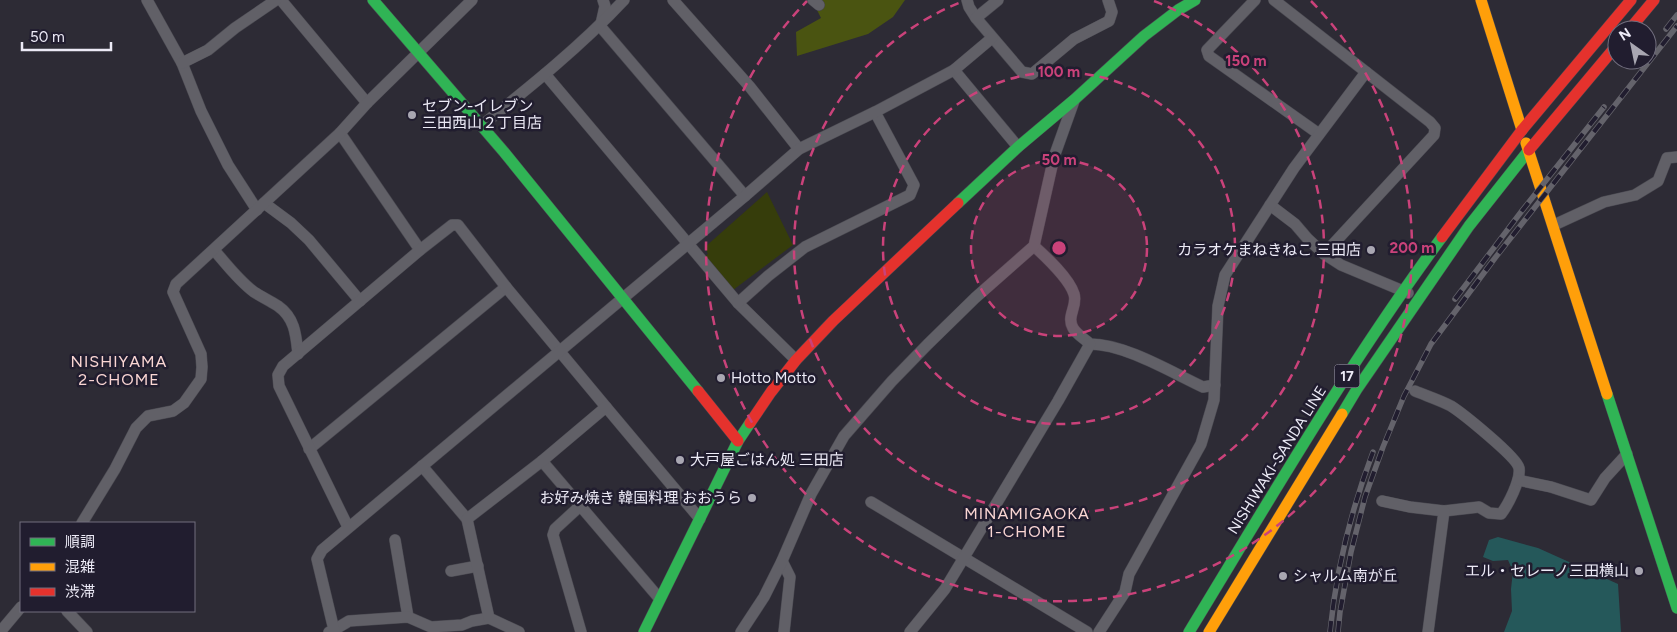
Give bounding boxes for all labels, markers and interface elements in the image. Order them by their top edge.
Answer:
scale bar [22,20,111,52]
north arrow [1607,20,1657,70]
text: N [1616,24,1634,45]
text: 50 m [30,28,65,46]
text: 150 m [1225,52,1267,70]
text: 100 m [1038,63,1080,81]
place label: セブン-イレブン 三田西山２丁目店 [422,97,542,132]
marker: セブン-イレブン 三田西山２丁目店 [406,109,418,121]
text: 50 m [1041,151,1077,169]
centre of rings [1050,239,1068,257]
text: 200 m [1390,239,1434,257]
place label: カラオケまねきねこ 三田店 [1177,241,1361,259]
marker: カラオケまねきねこ 三田店 [1365,244,1377,256]
district label: NISHIYAMA 2-CHOME [71,352,167,389]
road number: 17 [1334,364,1360,388]
place label: Hotto Motto [731,369,816,387]
marker: Hotto Motto [715,372,727,384]
street label: NISHIWAKI-SANDA LINE [1224,383,1330,537]
place label: 大戸屋ごはん処 三田店 [690,451,844,469]
marker: 大戸屋ごはん処 三田店 [674,454,686,466]
place label: お好み焼き 韓国料理 おおうら [540,489,742,507]
marker: お好み焼き 韓国料理 おおうら [746,492,758,504]
district label: MINAMIGAOKA 1-CHOME [964,504,1090,541]
legend [20,522,195,612]
text: 順調 [65,533,95,551]
text: 混雑 [65,558,95,576]
place label: エル・セレーノ三田横山 [1465,562,1629,580]
marker: エル・セレーノ三田横山 [1633,565,1645,577]
place label: シャルム南が丘 [1293,567,1398,585]
marker: シャルム南が丘 [1277,570,1289,582]
text: 渋滞 [65,583,95,601]

